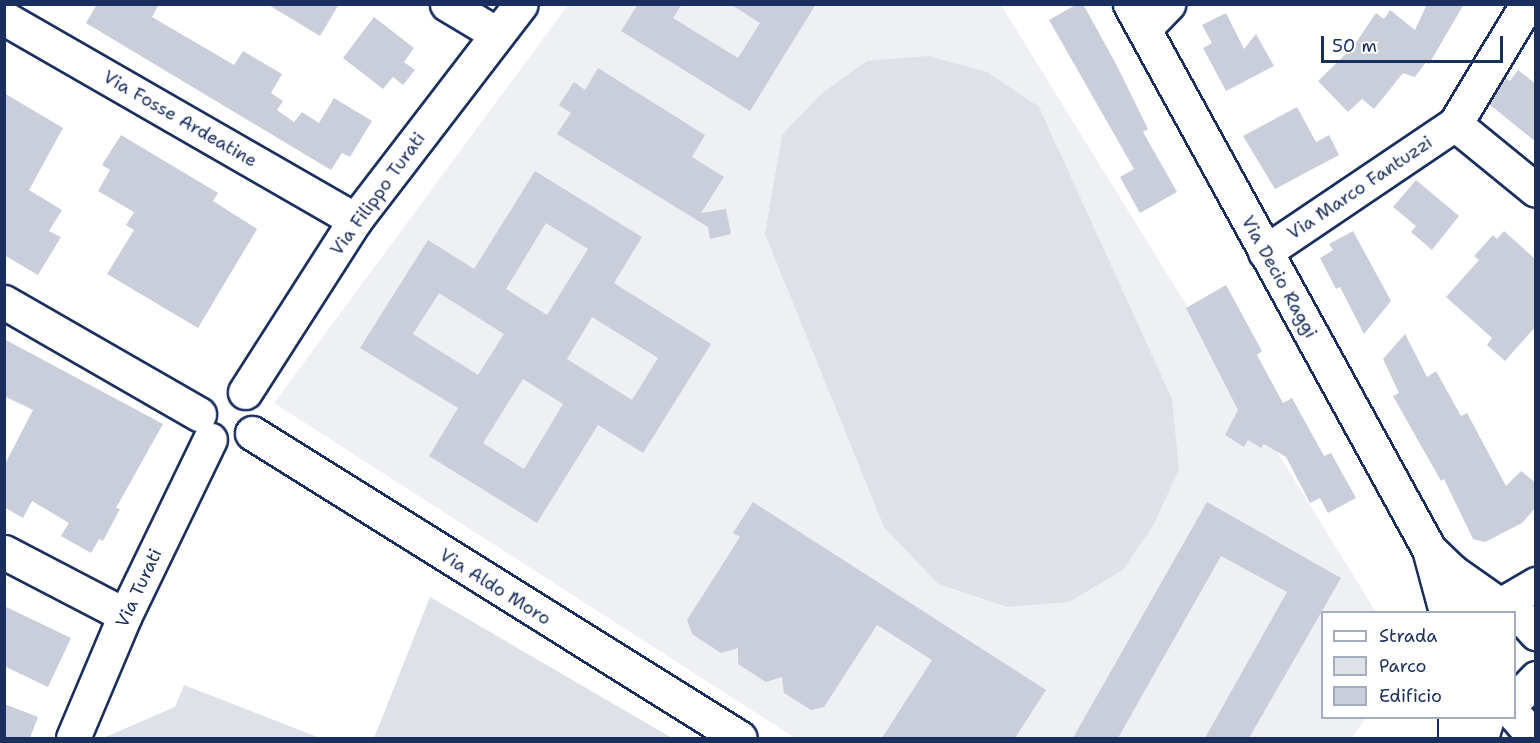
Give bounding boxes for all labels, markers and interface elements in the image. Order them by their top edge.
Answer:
scale bar [1324,24,1506,62]
text: 50 m [1332,34,1377,58]
street label: Via Fosse Ardeatine [99,66,261,172]
street label: Via Filippo Turati [326,128,430,260]
street label: Via Marco Fantuzzi [1283,131,1437,245]
street label: Via Decio Raggi [1237,212,1321,342]
street label: Via Aldo Moro [435,544,555,630]
street label: Via Turati [111,545,167,631]
legend [1321,611,1516,719]
text: Strada [1379,624,1438,648]
text: Parco [1379,654,1427,678]
text: Edificio [1379,684,1442,708]

